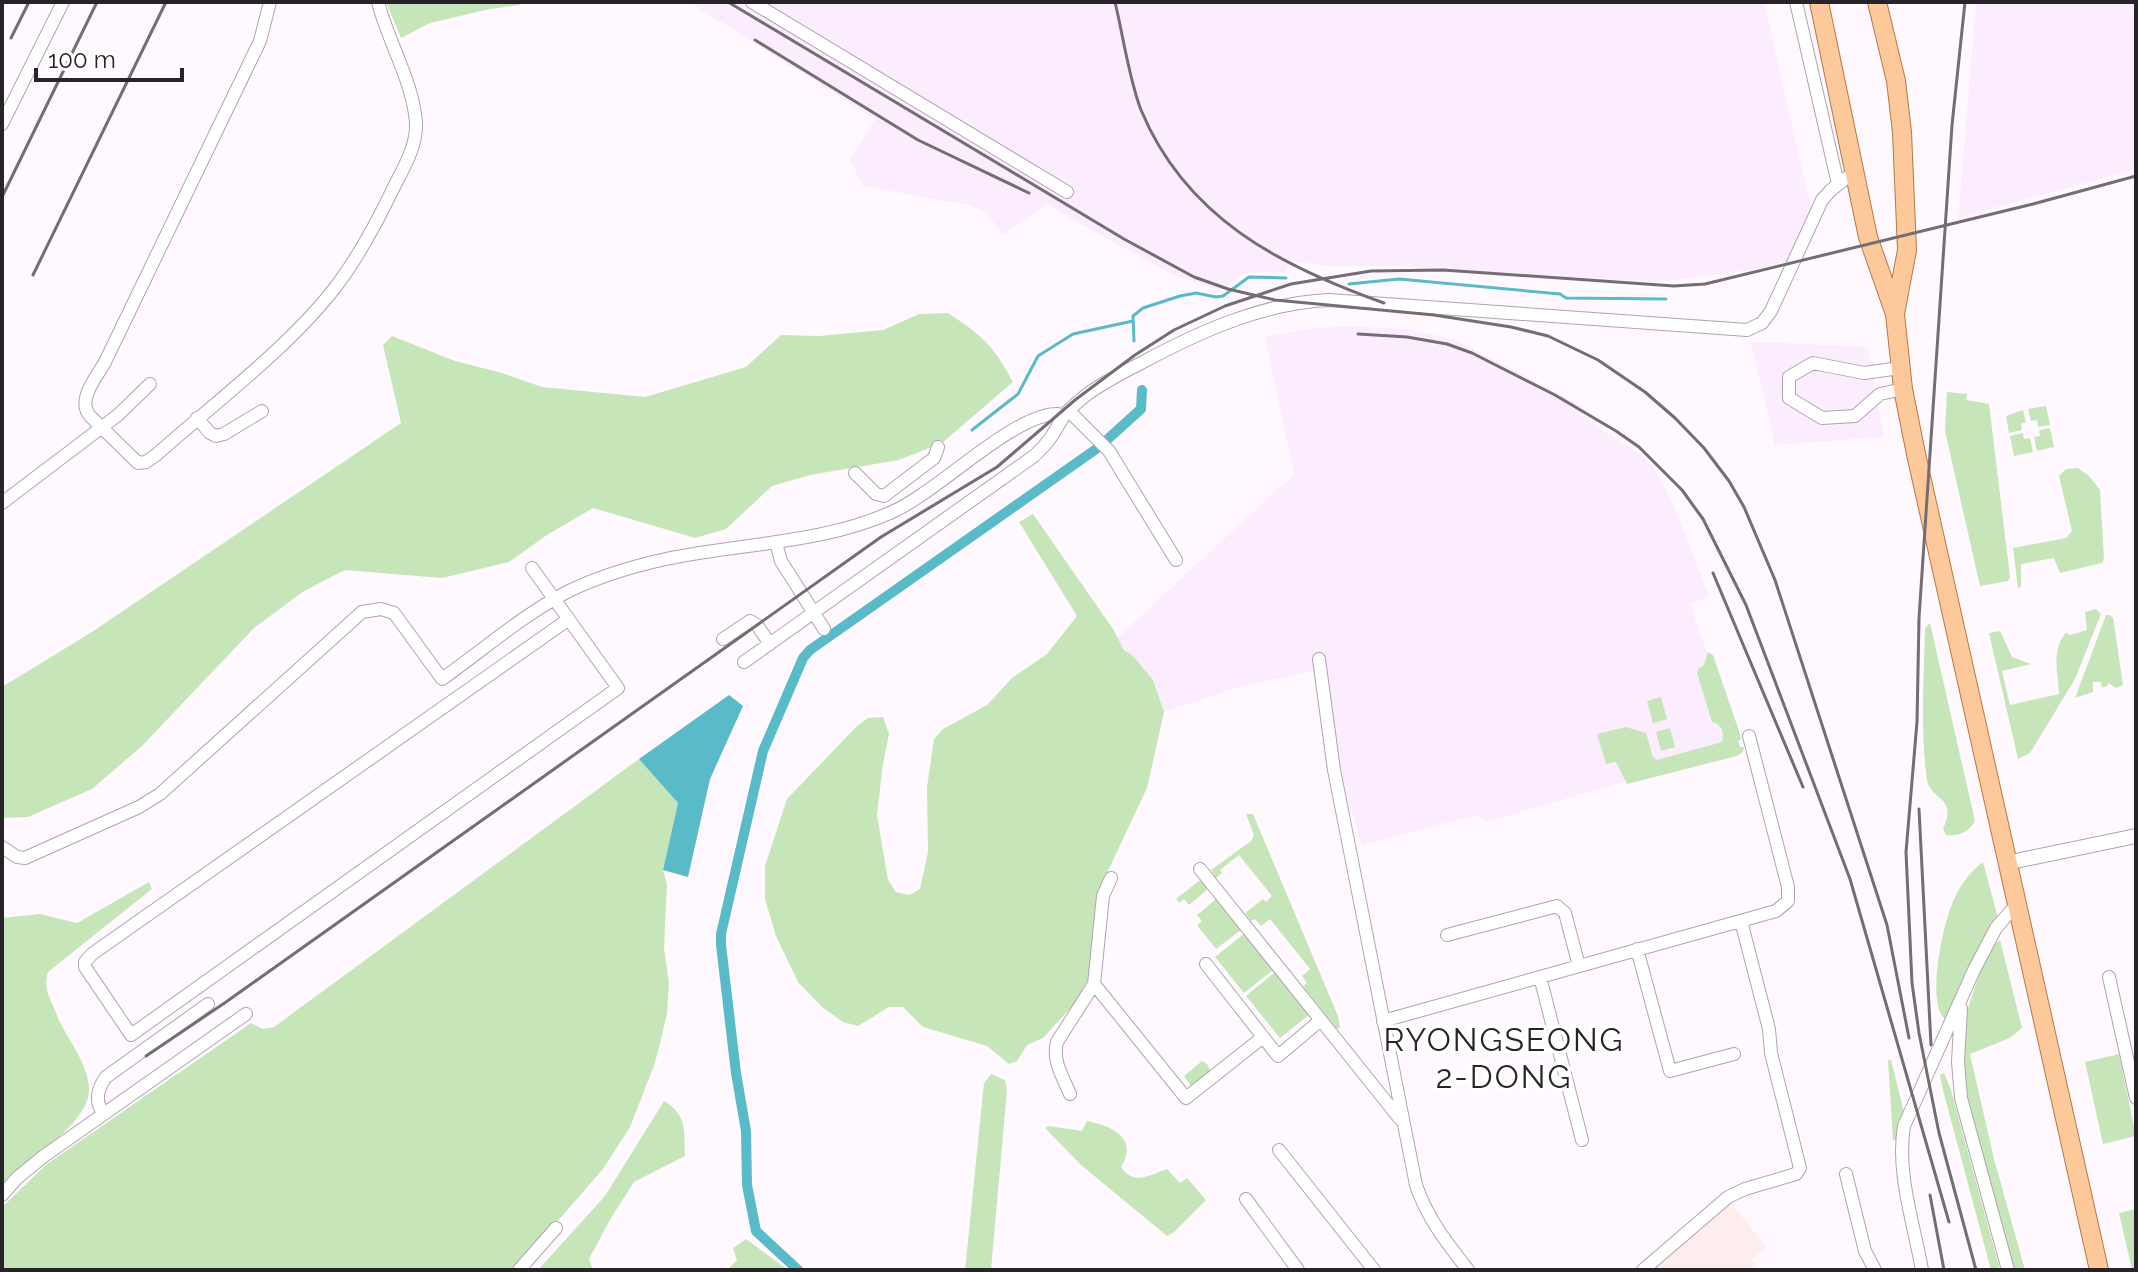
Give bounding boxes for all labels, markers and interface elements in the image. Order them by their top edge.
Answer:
scale bar [36,32,182,82]
text: 100 m [48,45,116,74]
district label: RYONGSEONG 2-DONG [1383,1021,1625,1095]

